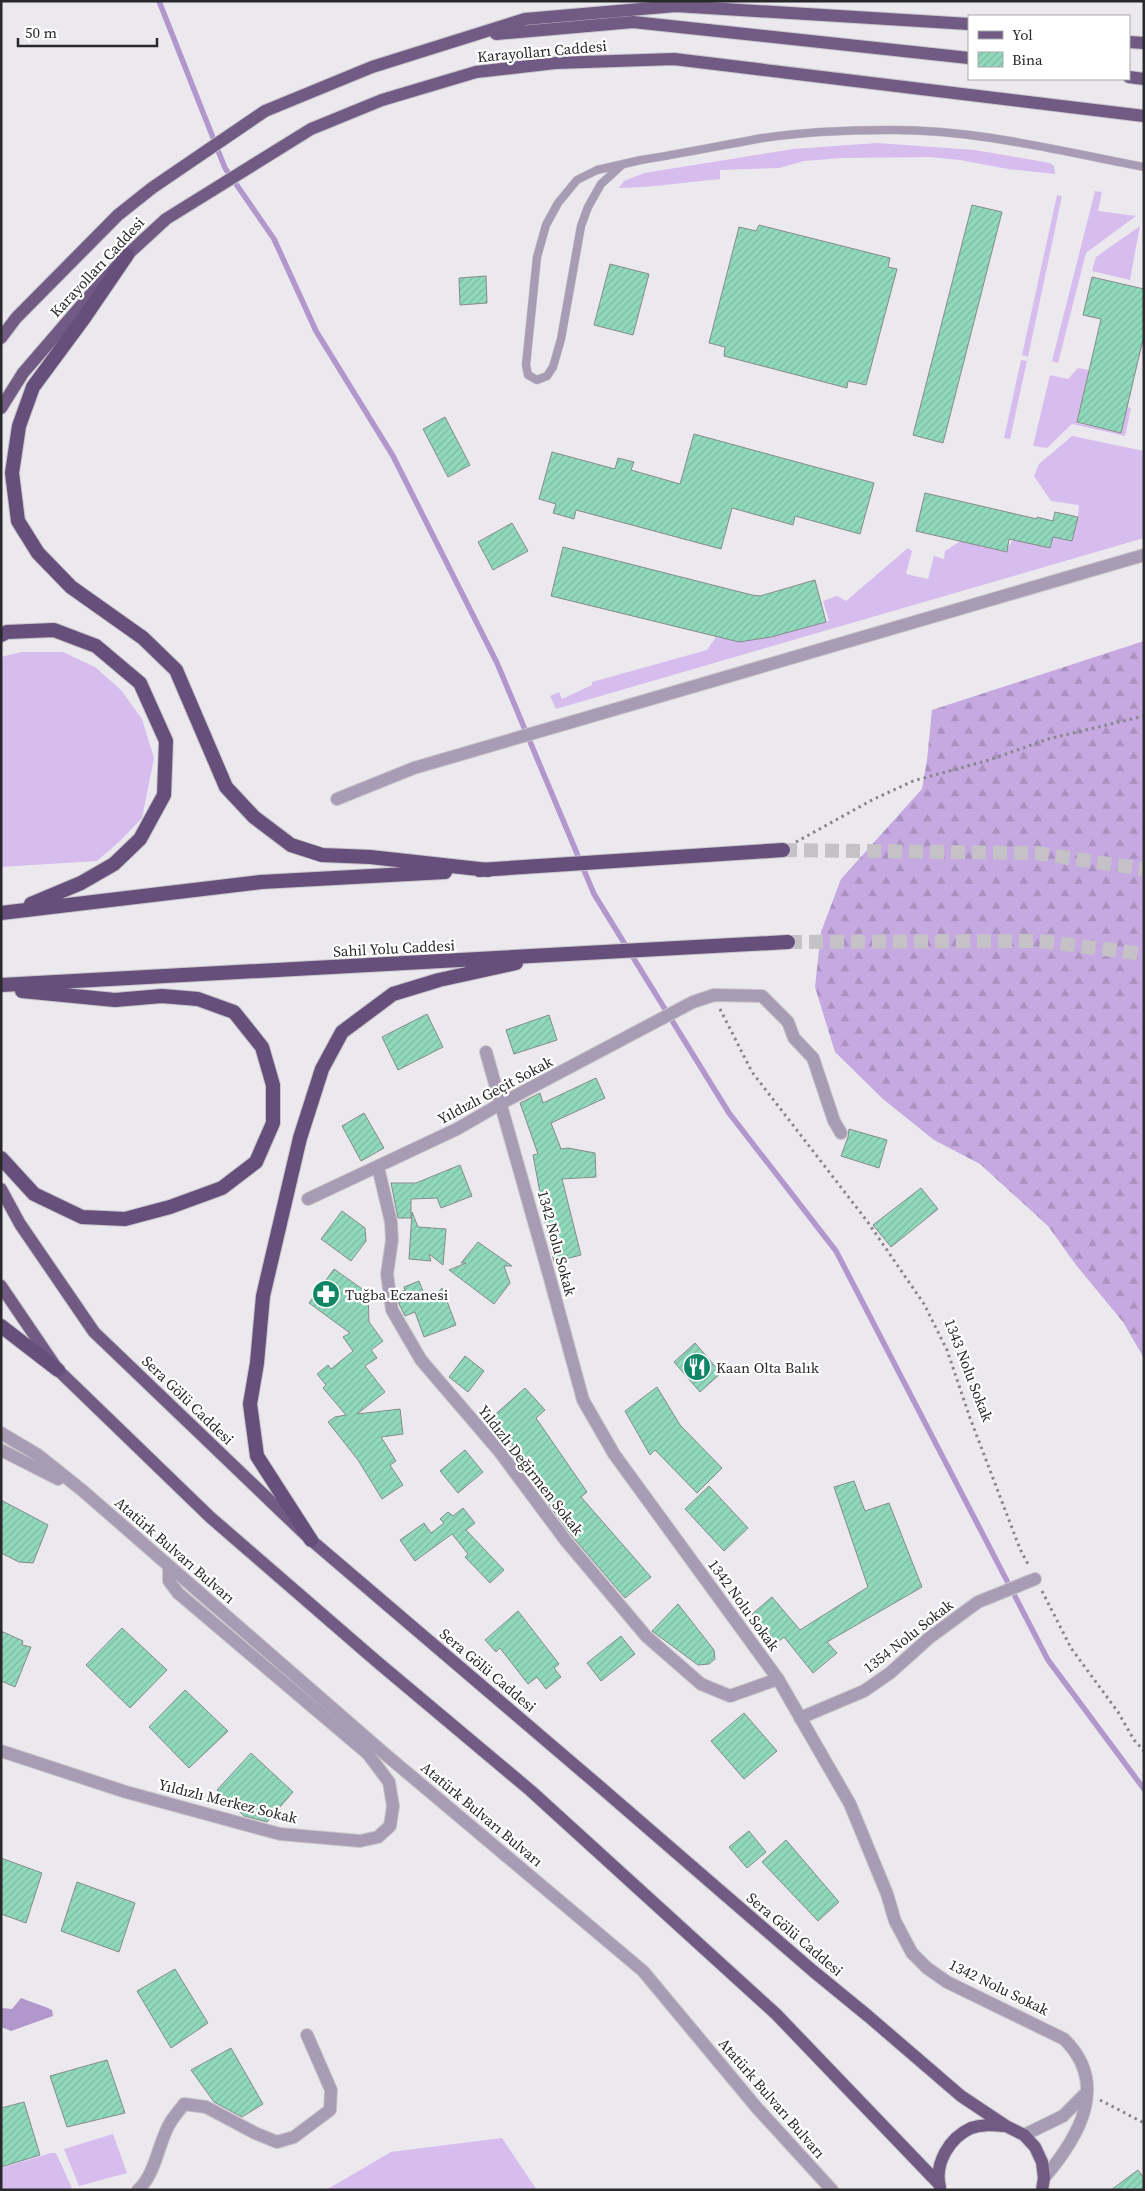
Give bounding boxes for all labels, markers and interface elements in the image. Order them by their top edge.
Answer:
scale bar [18,15,156,47]
legend [968,15,1130,80]
text: 50 m [25,22,57,43]
text: Yol [1012,24,1033,45]
street label: Karayolları Caddesi [476,35,608,67]
text: Bina [1012,49,1043,70]
street label: Karayolları Caddesi [45,212,149,322]
street label: Sahil Yolu Caddesi [333,934,455,962]
street label: Yıldızlı Geçit Sokak [434,1050,557,1129]
street label: 1342 Nolu Sokak [533,1188,581,1299]
pharmacy icon: Tuğba Eczanesi [311,1279,341,1309]
place label: Tuğba Eczanesi [345,1284,448,1305]
street label: 1343 Nolu Sokak [940,1315,999,1425]
street label: Sera Gölü Caddesi [137,1351,239,1449]
restaurant icon: Kaan Olta Balık [682,1352,712,1382]
place label: Kaan Olta Balık [716,1357,820,1378]
street label: Yıldızlı Değirmen Sokak [473,1400,589,1540]
street label: Atatürk Bulvarı Bulvarı [110,1492,240,1608]
street label: 1342 Nolu Sokak [704,1555,785,1656]
street label: 1354 Nolu Sokak [859,1594,958,1678]
street label: Sera Gölü Caddesi [435,1623,541,1717]
street label: Atatürk Bulvarı Bulvarı [417,1757,547,1871]
street label: Yıldızlı Merkez Sokak [156,1774,300,1829]
street label: Sera Gölü Caddesi [742,1887,848,1981]
street label: 1342 Nolu Sokak [946,1954,1053,2021]
street label: Atatürk Bulvarı Bulvarı [714,2033,830,2163]

